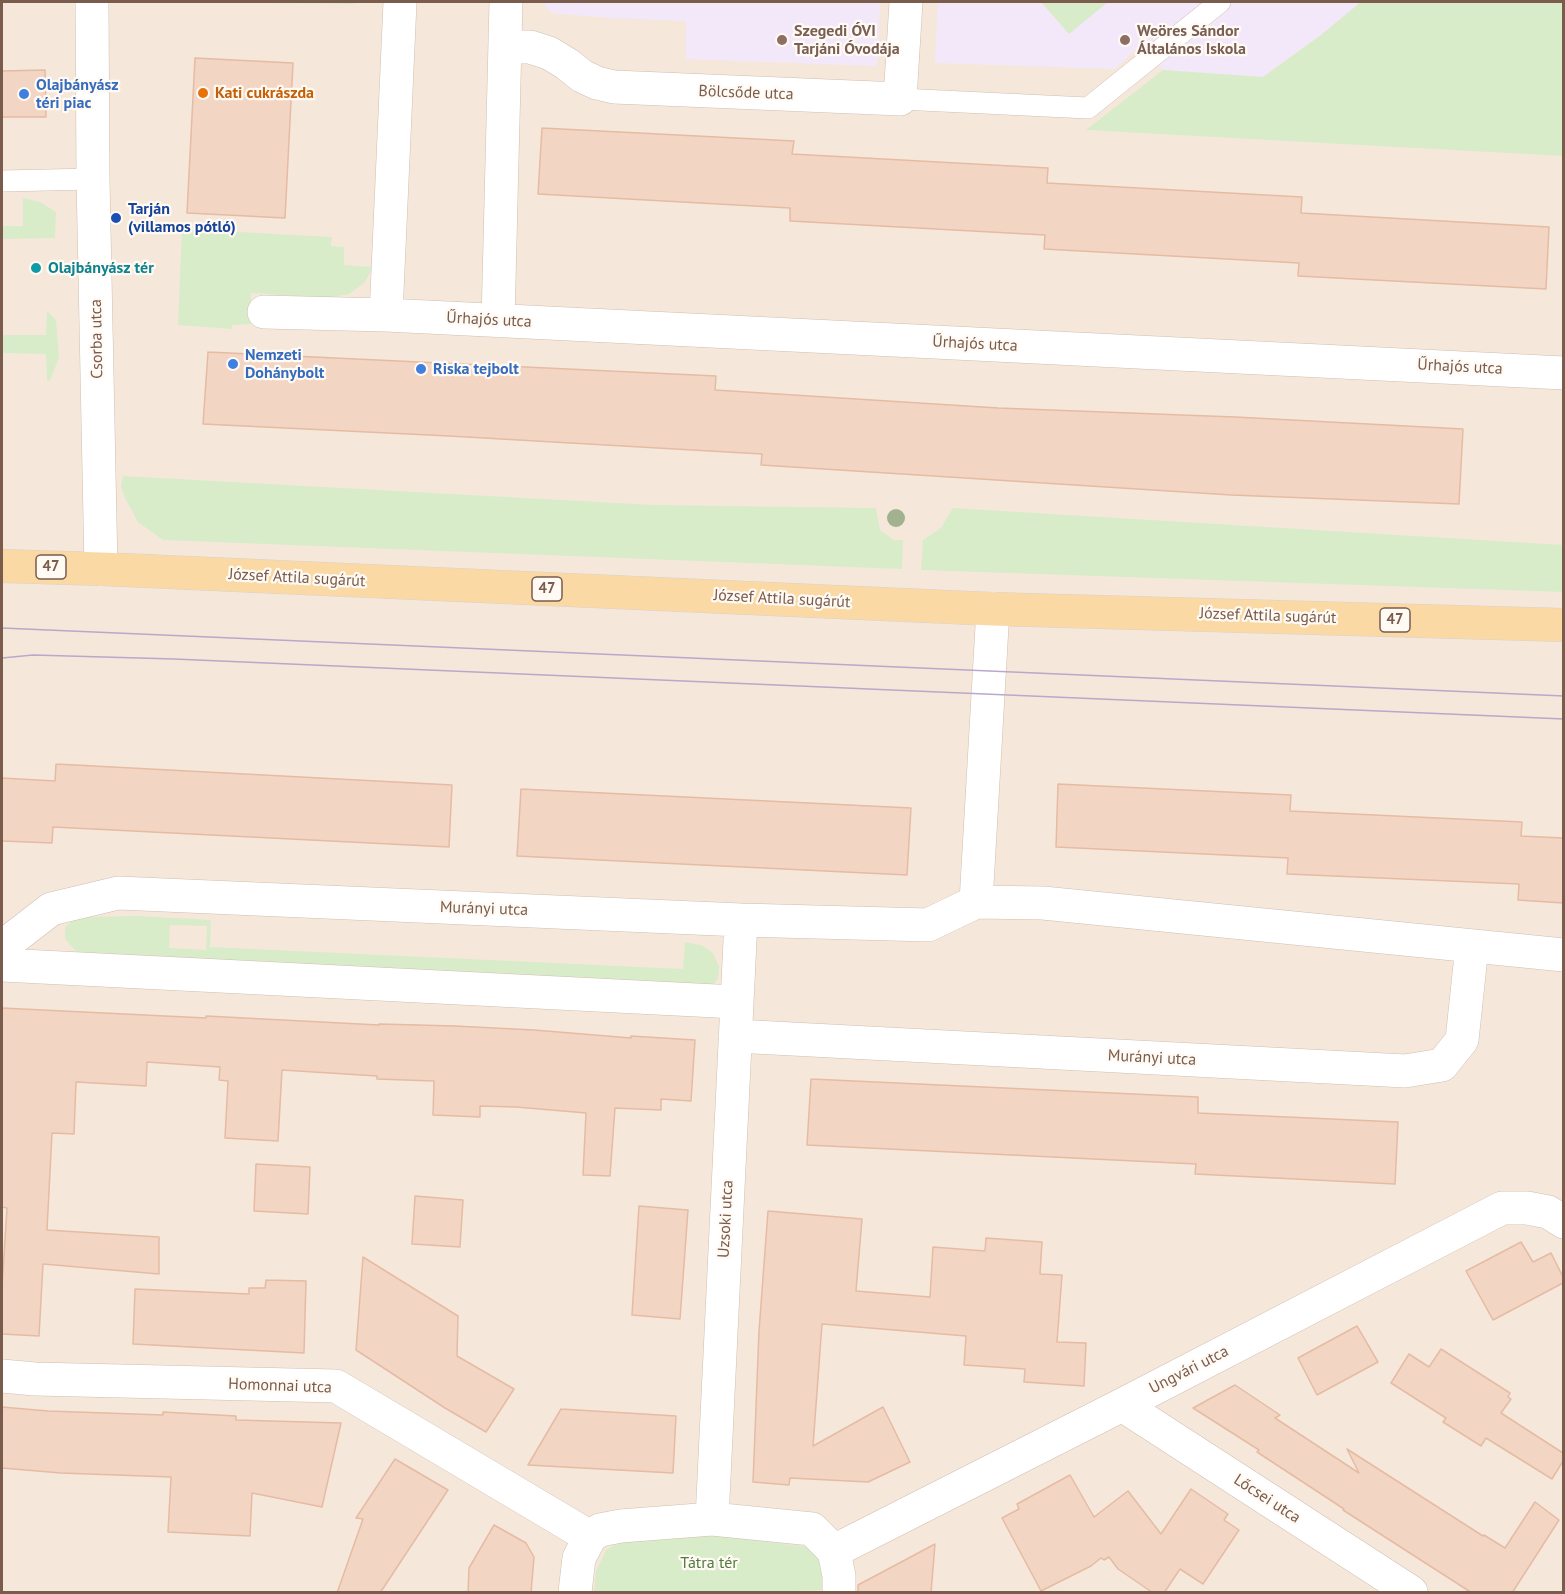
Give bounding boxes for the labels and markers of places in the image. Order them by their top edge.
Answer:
place label: Szegedi ÓVI Tarjáni Óvodája [794,21,900,59]
place label: Weöres Sándor Általános Iskola [1137,21,1246,59]
marker: Szegedi ÓVI Tarjáni Óvodája [775,33,789,47]
marker: Weöres Sándor Általános Iskola [1118,33,1132,47]
place label: Olajbányász téri piac [36,75,119,113]
place label: Kati cukrászda [215,83,314,103]
marker: Kati cukrászda [196,86,210,100]
marker: Olajbányász téri piac [17,87,31,101]
place label: Tarján (villamos pótló) [128,199,236,237]
marker: Tarján (villamos pótló) [109,211,123,225]
place label: Olajbányász tér [48,258,154,278]
marker: Olajbányász tér [29,261,43,275]
place label: Nemzeti Dohánybolt [245,345,324,383]
marker: Nemzeti Dohánybolt [226,357,240,371]
place label: Riska tejbolt [433,359,519,379]
marker: Riska tejbolt [414,362,428,376]

